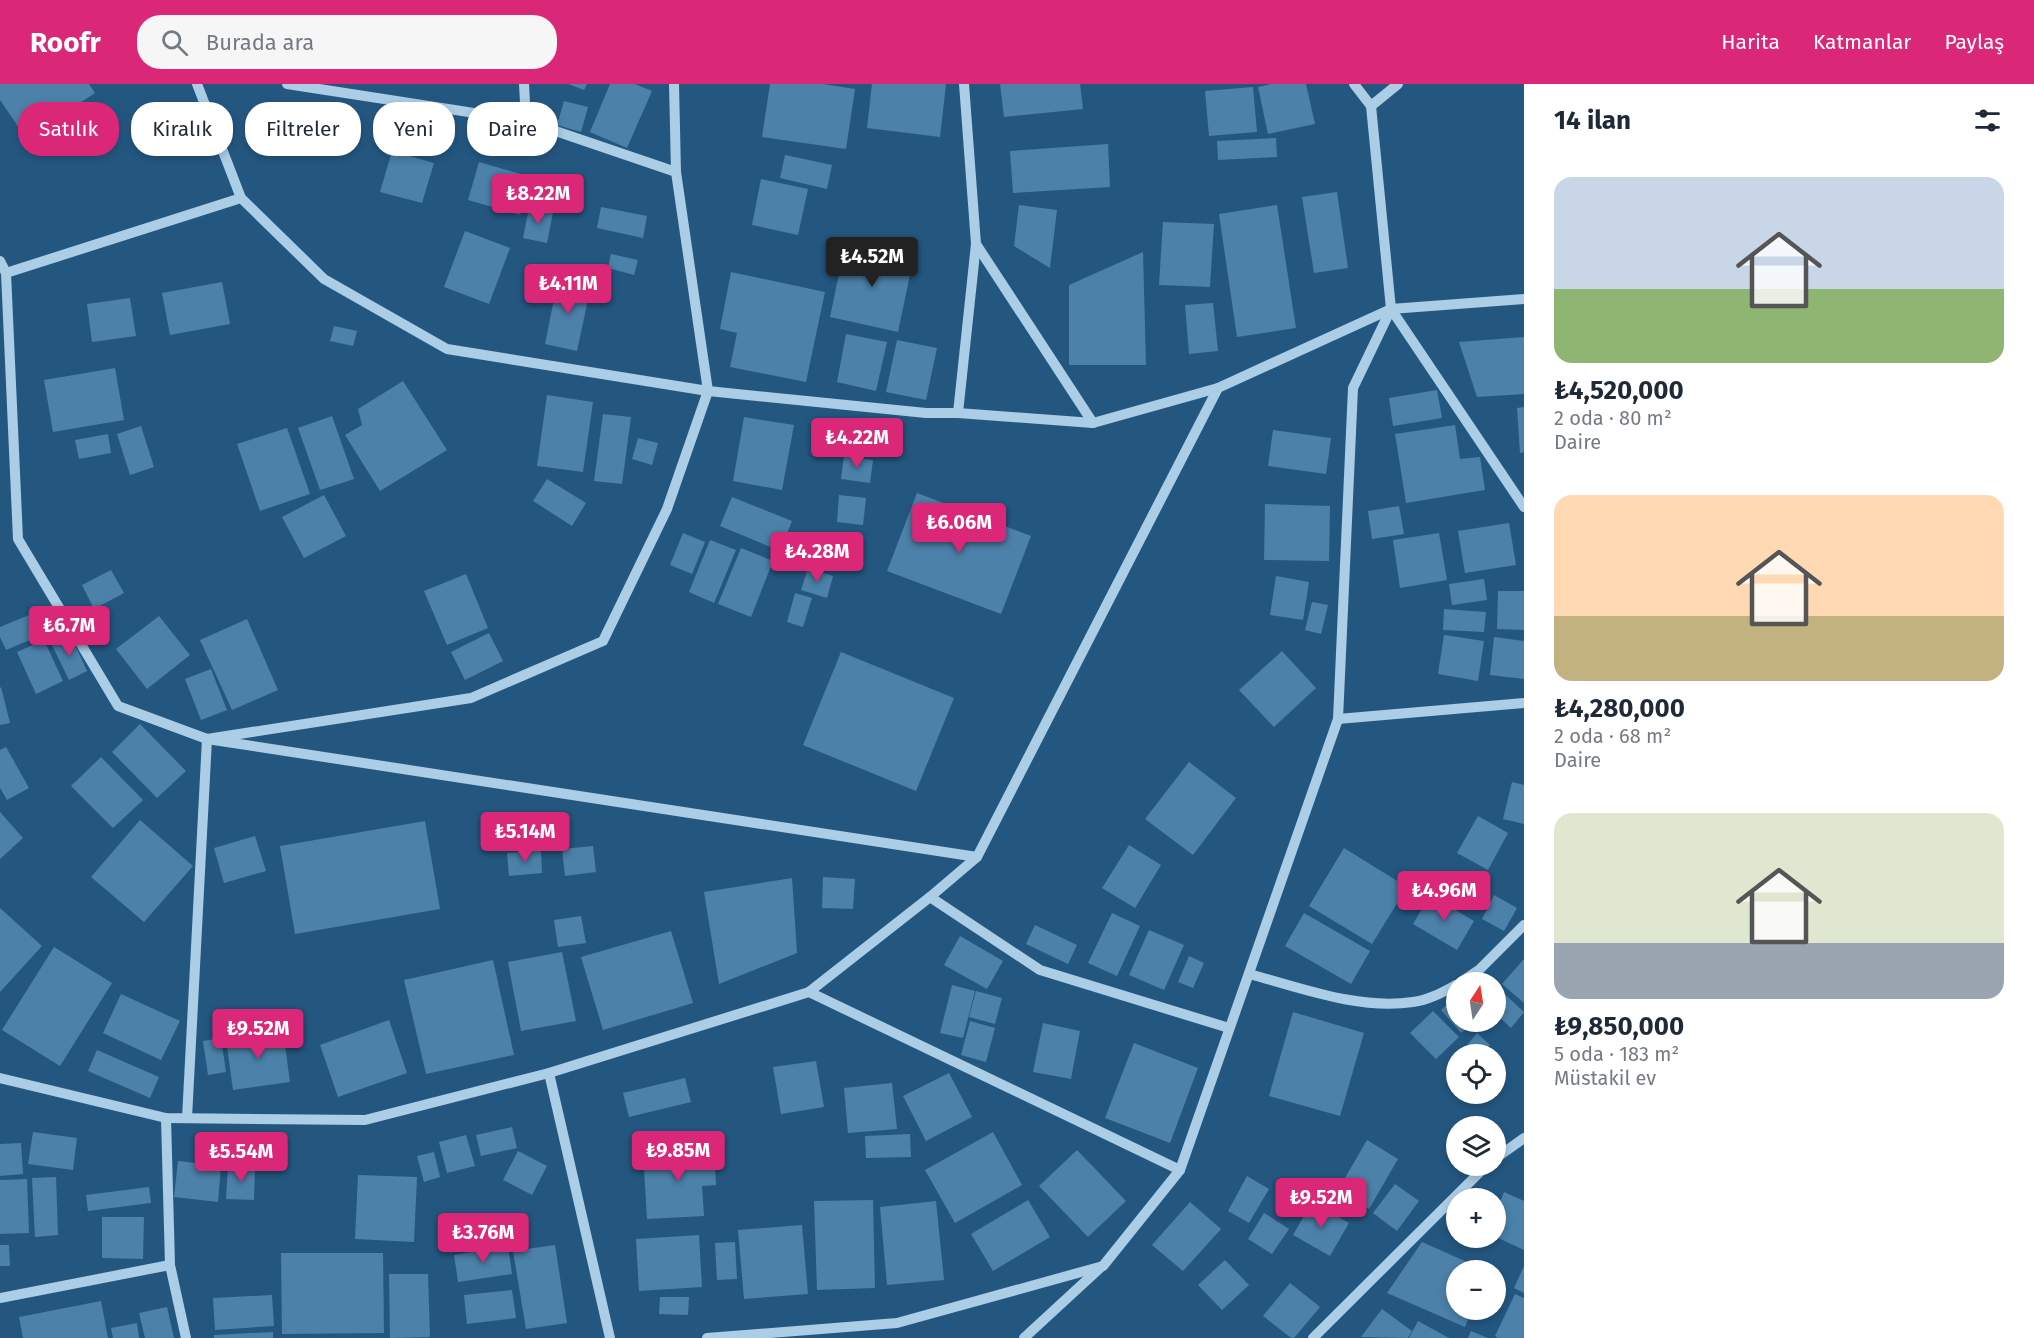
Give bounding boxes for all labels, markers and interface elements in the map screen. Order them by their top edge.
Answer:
search box [137,15,557,69]
text: Roofr [30,26,101,59]
icon: search [158,26,191,59]
text: Burada ara [206,29,314,56]
text: Harita [1721,29,1780,55]
text: Katmanlar [1813,29,1911,55]
text: Paylaş [1944,29,2004,55]
chip: Satılık [18,102,119,156]
chip: Kiralık [131,102,233,156]
chip: Filtreler [245,102,361,156]
chip: Yeni [373,102,455,156]
chip: Daire [467,102,558,156]
icon: filters [1971,104,2004,137]
text: 14 ilan [1554,105,1631,136]
pin: ₺8.22M [489,174,587,225]
text: ₺8.22M [506,181,570,205]
icon: home [1725,216,1833,324]
pin: ₺4.52M [823,237,921,288]
text: ₺4.52M [840,244,904,268]
pin: ₺4.11M [519,264,617,315]
text: ₺4.11M [538,271,598,295]
text: ₺4,520,000 [1554,375,1684,406]
text: 2 oda · 80 m² [1554,406,1672,430]
pin: ₺4.22M [808,418,906,469]
text: ₺4.22M [825,425,889,449]
text: Daire [1554,430,1601,454]
pin: ₺6.06M [910,503,1008,554]
text: ₺6.06M [926,510,992,534]
pin: ₺4.28M [768,532,866,583]
icon: home [1725,534,1833,642]
text: ₺4.28M [784,539,850,563]
pin: ₺6.7M [27,606,111,657]
text: ₺6.7M [43,613,95,637]
text: ₺4,280,000 [1554,693,1685,724]
text: 2 oda · 68 m² [1554,724,1671,748]
text: Daire [1554,748,1601,772]
pin: ₺5.14M [476,812,574,863]
text: ₺5.14M [495,819,555,843]
icon: home [1725,852,1833,960]
pin: ₺4.96M [1395,871,1493,922]
text: ₺4.96M [1411,878,1477,902]
north arrow [1446,972,1506,1032]
map controls [1446,972,1506,1320]
pin: ₺9.52M [209,1009,307,1060]
text: ₺9,850,000 [1554,1011,1684,1042]
text: ₺9.52M [226,1016,290,1040]
text: 5 oda · 183 m² [1554,1042,1679,1066]
button: locate [1446,1044,1506,1104]
text: Müstakil ev [1554,1066,1656,1090]
button: layers [1446,1116,1506,1176]
pin: ₺9.85M [629,1131,727,1182]
pin: ₺5.54M [192,1132,290,1183]
text: ₺9.85M [646,1138,710,1162]
text: ₺5.54M [209,1139,273,1163]
pin: ₺9.52M [1272,1178,1370,1229]
text: ₺9.52M [1289,1185,1353,1209]
button: + [1446,1188,1506,1248]
pin: ₺3.76M [434,1213,532,1264]
text: ₺3.76M [452,1220,514,1244]
button: − [1446,1260,1506,1320]

